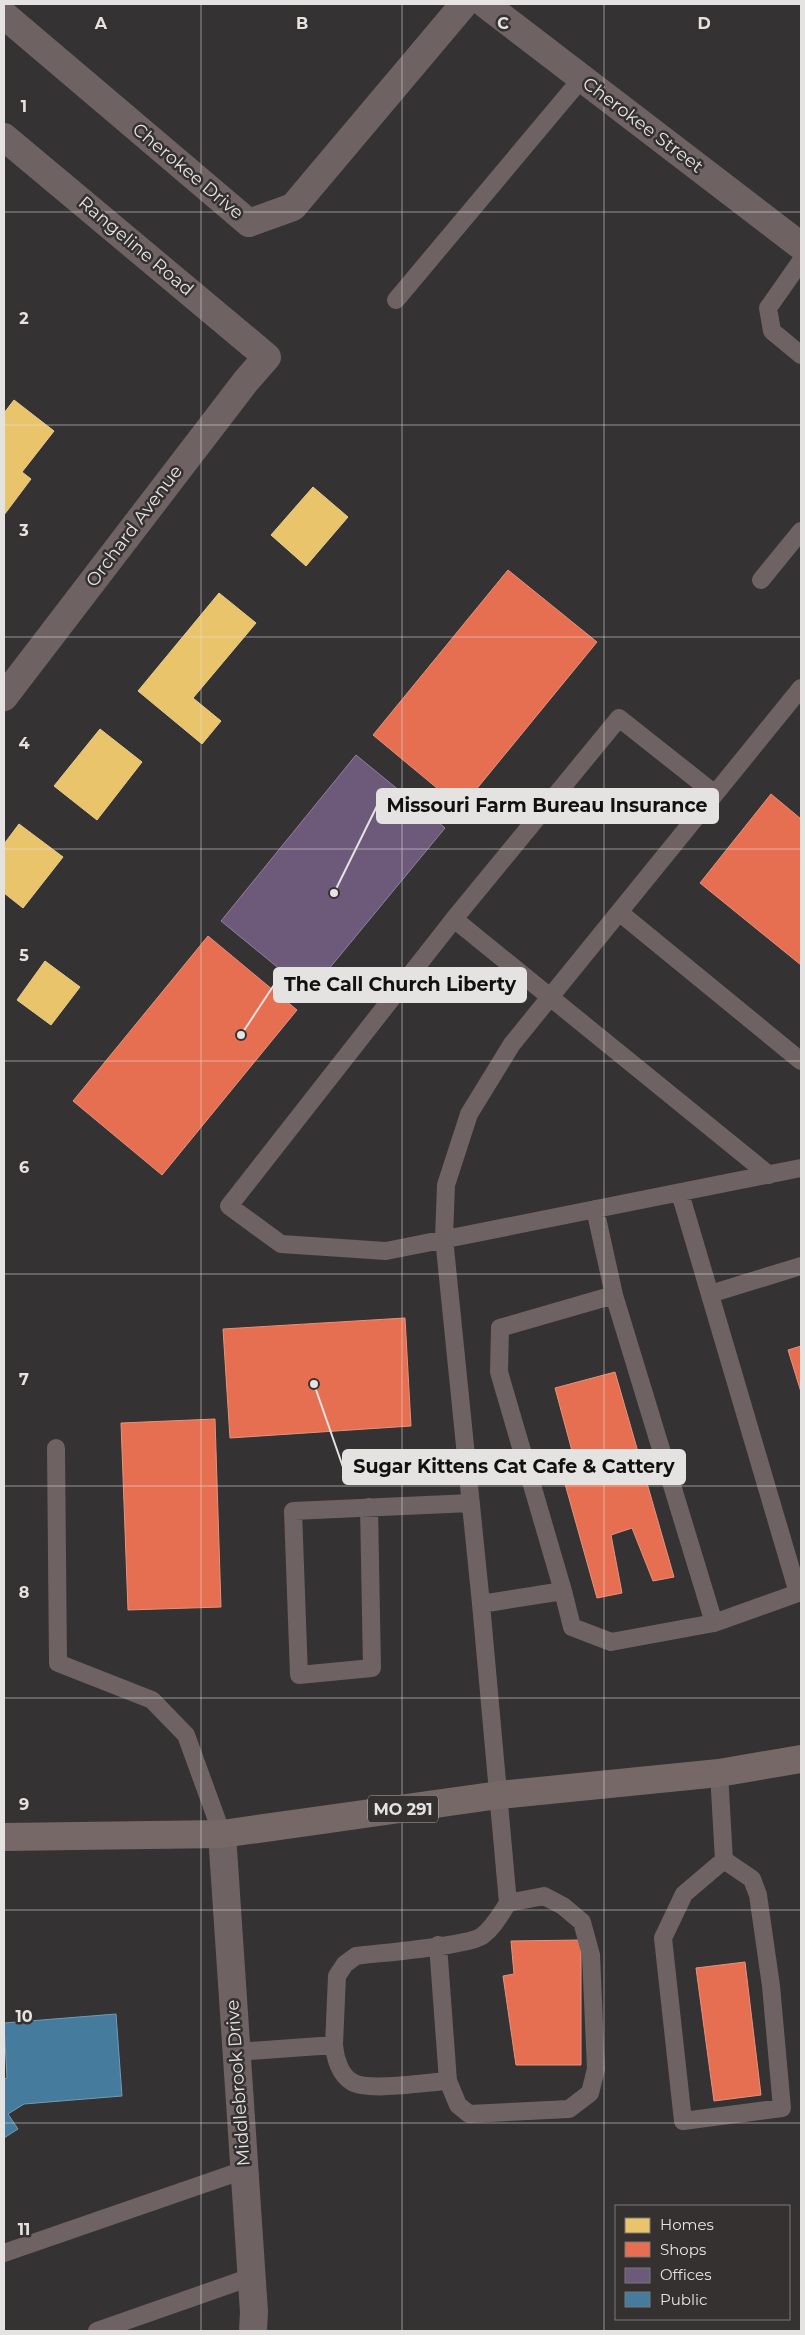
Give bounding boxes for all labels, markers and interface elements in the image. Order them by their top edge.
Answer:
text: A [94,14,108,33]
text: B [296,14,308,33]
text: C [497,14,509,33]
text: D [697,14,711,33]
street label: Cherokee Street [578,72,708,178]
text: 1 [21,97,27,116]
street label: Cherokee Drive [128,118,248,224]
street label: Rangeline Road [74,191,198,301]
text: 2 [19,309,29,328]
street label: Orchard Avenue [81,461,187,591]
text: 3 [18,521,29,540]
text: 4 [18,734,30,753]
callout: Missouri Farm Bureau Insurance [377,789,718,823]
text: Missouri Farm Bureau Insurance [386,794,708,817]
text: 5 [19,946,29,965]
callout: The Call Church Liberty [274,968,526,1002]
text: The Call Church Liberty [284,973,517,996]
text: 6 [19,1158,29,1177]
text: 7 [19,1370,29,1389]
callout: Sugar Kittens Cat Cafe & Cattery [343,1450,685,1484]
text: Sugar Kittens Cat Cafe & Cattery [353,1455,675,1478]
text: 8 [19,1583,29,1602]
text: 9 [19,1795,29,1814]
road number: MO 291 [368,1796,438,1822]
street label: Middlebrook Drive [221,1999,255,2167]
text: 10 [15,2007,33,2026]
legend [615,2205,790,2320]
text: Homes [660,2215,714,2234]
text: 11 [18,2220,30,2239]
text: Shops [660,2240,706,2259]
text: Offices [660,2265,712,2284]
text: Public [660,2290,708,2309]

